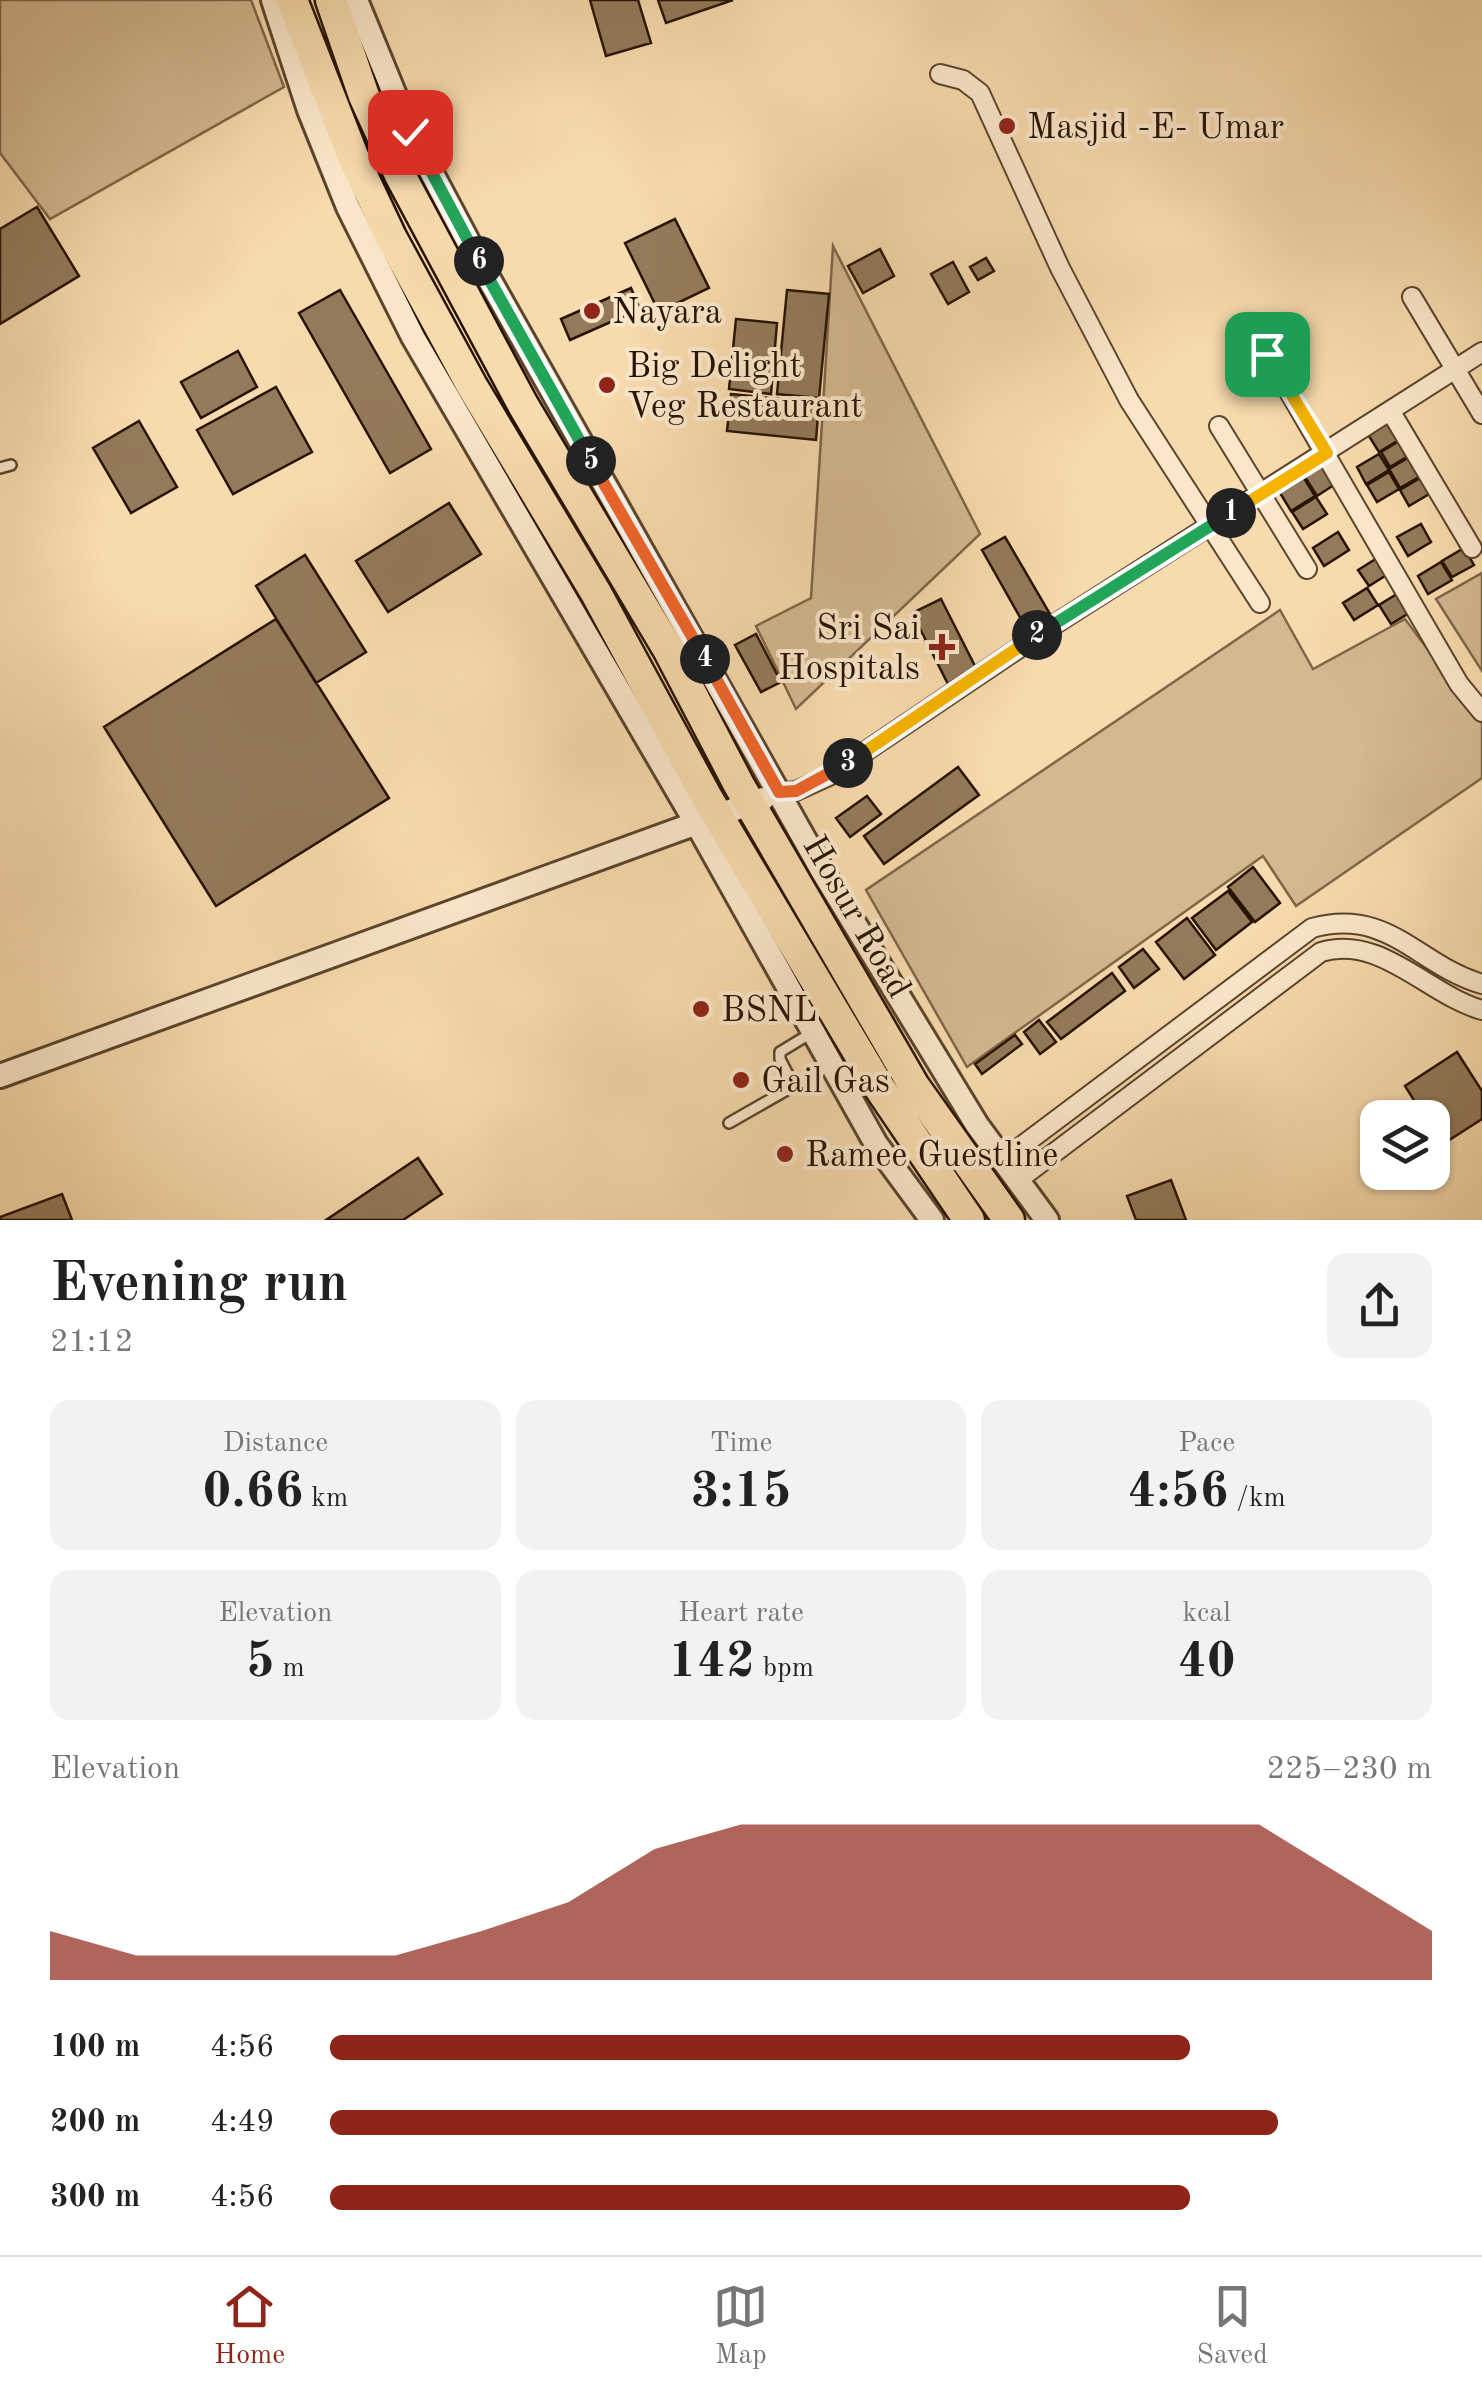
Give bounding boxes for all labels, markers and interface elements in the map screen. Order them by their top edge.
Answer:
pin [368,90,453,175]
icon: check [383,105,438,160]
place label: Masjid -E- Umar [1027,111,1284,146]
marker: Masjid -E- Umar [996,115,1018,137]
pin: 6 [454,236,504,286]
text: 6 [471,247,487,275]
place label: Nayara [612,296,722,331]
marker: Nayara [581,300,603,322]
pin [1225,312,1310,397]
icon: arrive [1240,327,1295,382]
place label: Big Delight Veg Restaurant [627,350,863,425]
marker: Big Delight Veg Restaurant [596,374,618,396]
pin: 5 [566,436,616,486]
text: 5 [583,447,599,475]
pin: 1 [1206,488,1256,538]
text: 1 [1223,499,1239,527]
pin: 2 [1012,610,1062,660]
place label: Sri Sai Hospitals [778,612,920,687]
text: 2 [1029,621,1045,649]
pin: 4 [680,634,730,684]
marker: Sri Sai Hospitals [929,634,955,660]
text: 4 [697,645,713,673]
pin: 3 [823,738,873,788]
text: 3 [840,749,856,777]
street label: Hosur Road [795,830,916,1004]
place label: BSNL [721,994,817,1029]
marker: BSNL [690,998,712,1020]
place label: Gail Gas [761,1065,890,1100]
marker: Gail Gas [730,1069,752,1091]
map controls [1360,1100,1450,1190]
button: layers [1360,1100,1450,1190]
place label: Ramee Guestline [805,1139,1058,1174]
marker: Ramee Guestline [774,1143,796,1165]
button: share [1327,1253,1432,1358]
text: Evening run [50,1258,348,1313]
text: 21:12 [50,1327,133,1359]
text: Distance [223,1430,328,1458]
text: Time [710,1430,772,1458]
text: Pace [1178,1430,1235,1458]
text: 0.66 [203,1468,304,1518]
text: 3:15 [690,1468,791,1518]
text: 4:56 [1128,1468,1229,1518]
text: km [304,1485,348,1513]
text: /km [1229,1485,1286,1513]
text: Elevation [218,1600,332,1628]
text: Heart rate [678,1600,804,1628]
text: kcal [1183,1600,1231,1628]
text: 5 [246,1638,275,1688]
text: 142 [668,1638,755,1688]
text: 40 [1178,1638,1236,1688]
text: m [275,1655,305,1683]
text: bpm [755,1655,814,1683]
text: Elevation [50,1754,180,1786]
text: 225–230 m [1266,1754,1432,1786]
text: 100 m [50,2032,140,2064]
text: 4:56 [210,2032,275,2064]
text: 200 m [50,2107,140,2139]
text: 4:49 [210,2107,275,2139]
text: 300 m [50,2182,140,2214]
text: 4:56 [210,2182,275,2214]
tab: Home [214,2279,285,2374]
tab: Map [713,2279,768,2374]
tab: Saved [1197,2279,1268,2374]

